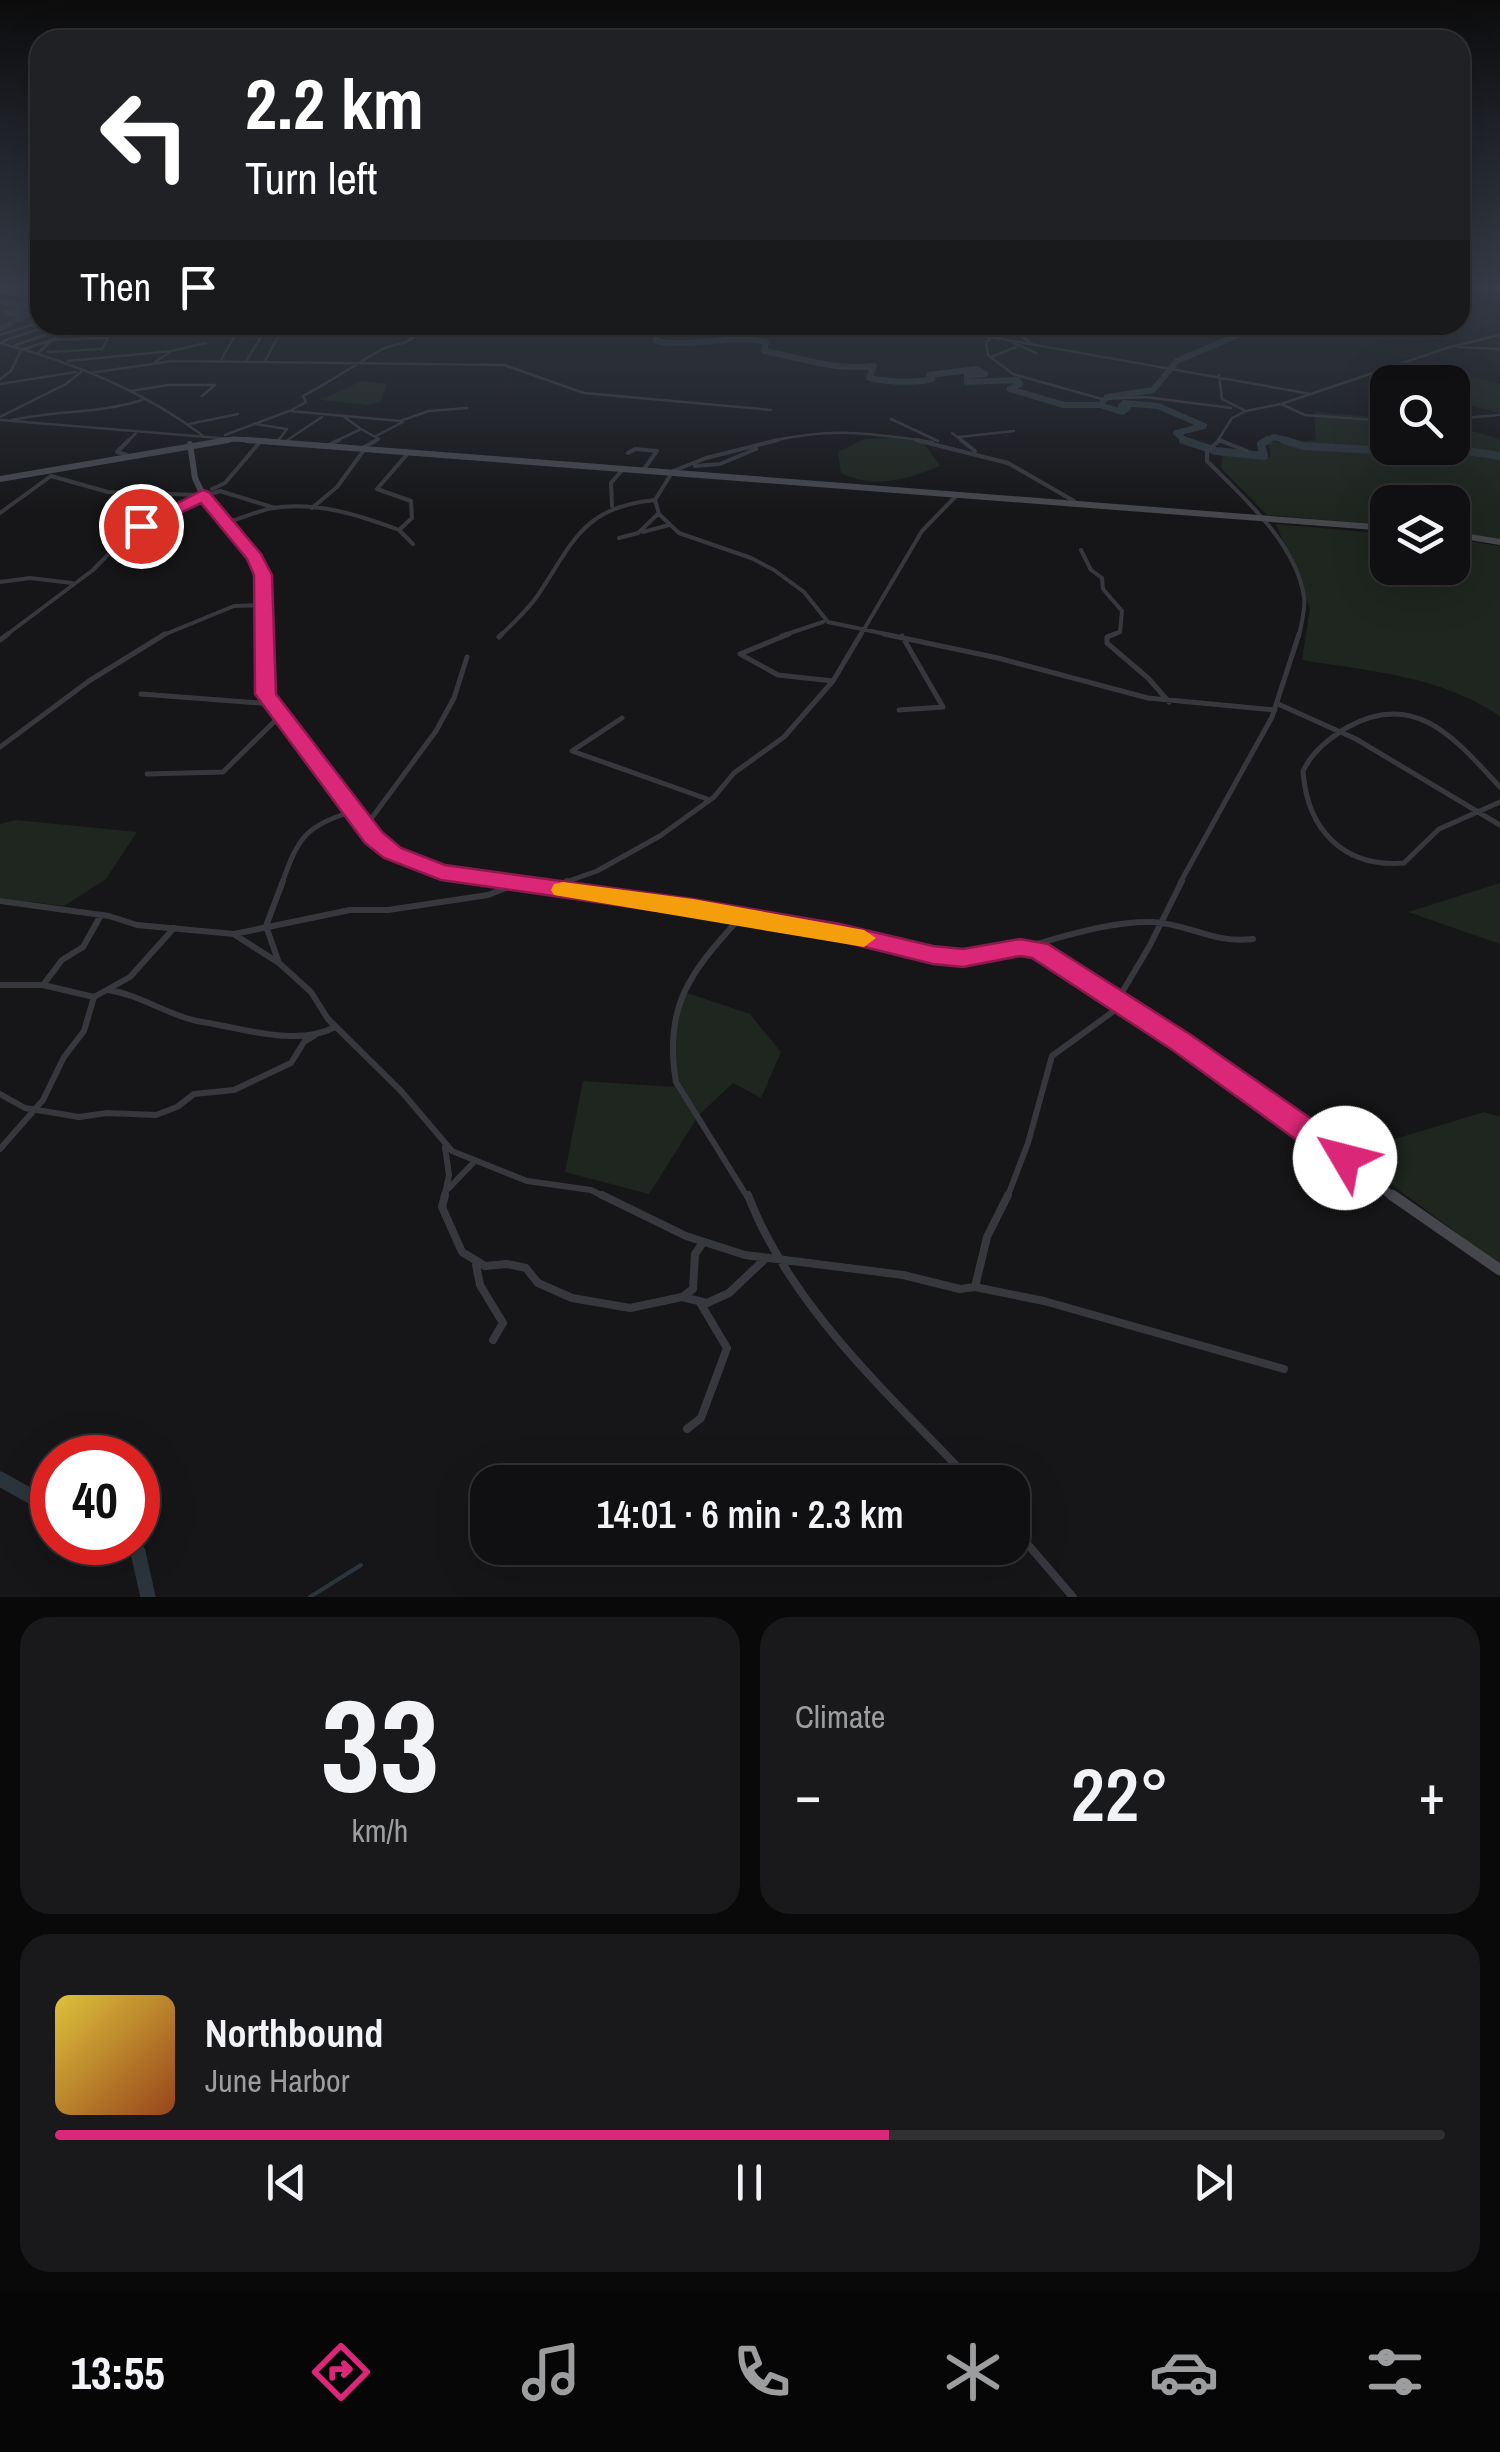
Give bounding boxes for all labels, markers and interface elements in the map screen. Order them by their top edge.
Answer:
text: 2.2 km [245,57,424,151]
icon: left [80,70,210,200]
text: Turn left [245,147,377,208]
icon: arrive [171,260,226,315]
text: Then [80,262,151,313]
map controls [1370,365,1470,585]
button: search [1370,365,1470,465]
pin [99,484,184,569]
button: layers [1370,485,1470,585]
icon: arrive [114,499,169,554]
position arrow [1293,1106,1397,1210]
speed limit sign: 40 [30,1435,160,1565]
text: 14:01 · 6 min · 2.3 km [596,1489,904,1540]
text: 33 [321,1656,439,1832]
text: Climate [795,1695,885,1738]
text: 22° [1071,1743,1169,1844]
text: − [795,1757,821,1831]
text: + [1419,1757,1445,1831]
text: km/h [352,1809,408,1852]
text: Northbound [205,2008,383,2059]
text: June Harbor [205,2059,349,2102]
icon: previous [259,2155,314,2210]
icon: pause [722,2155,777,2210]
icon: next [1186,2155,1241,2210]
icon: directions [306,2337,376,2407]
icon: music [516,2337,586,2407]
icon: phone [727,2337,797,2407]
icon: climate [938,2337,1008,2407]
icon: car [1149,2337,1219,2407]
icon: filters [1360,2337,1430,2407]
text: 13:55 [70,2342,165,2403]

